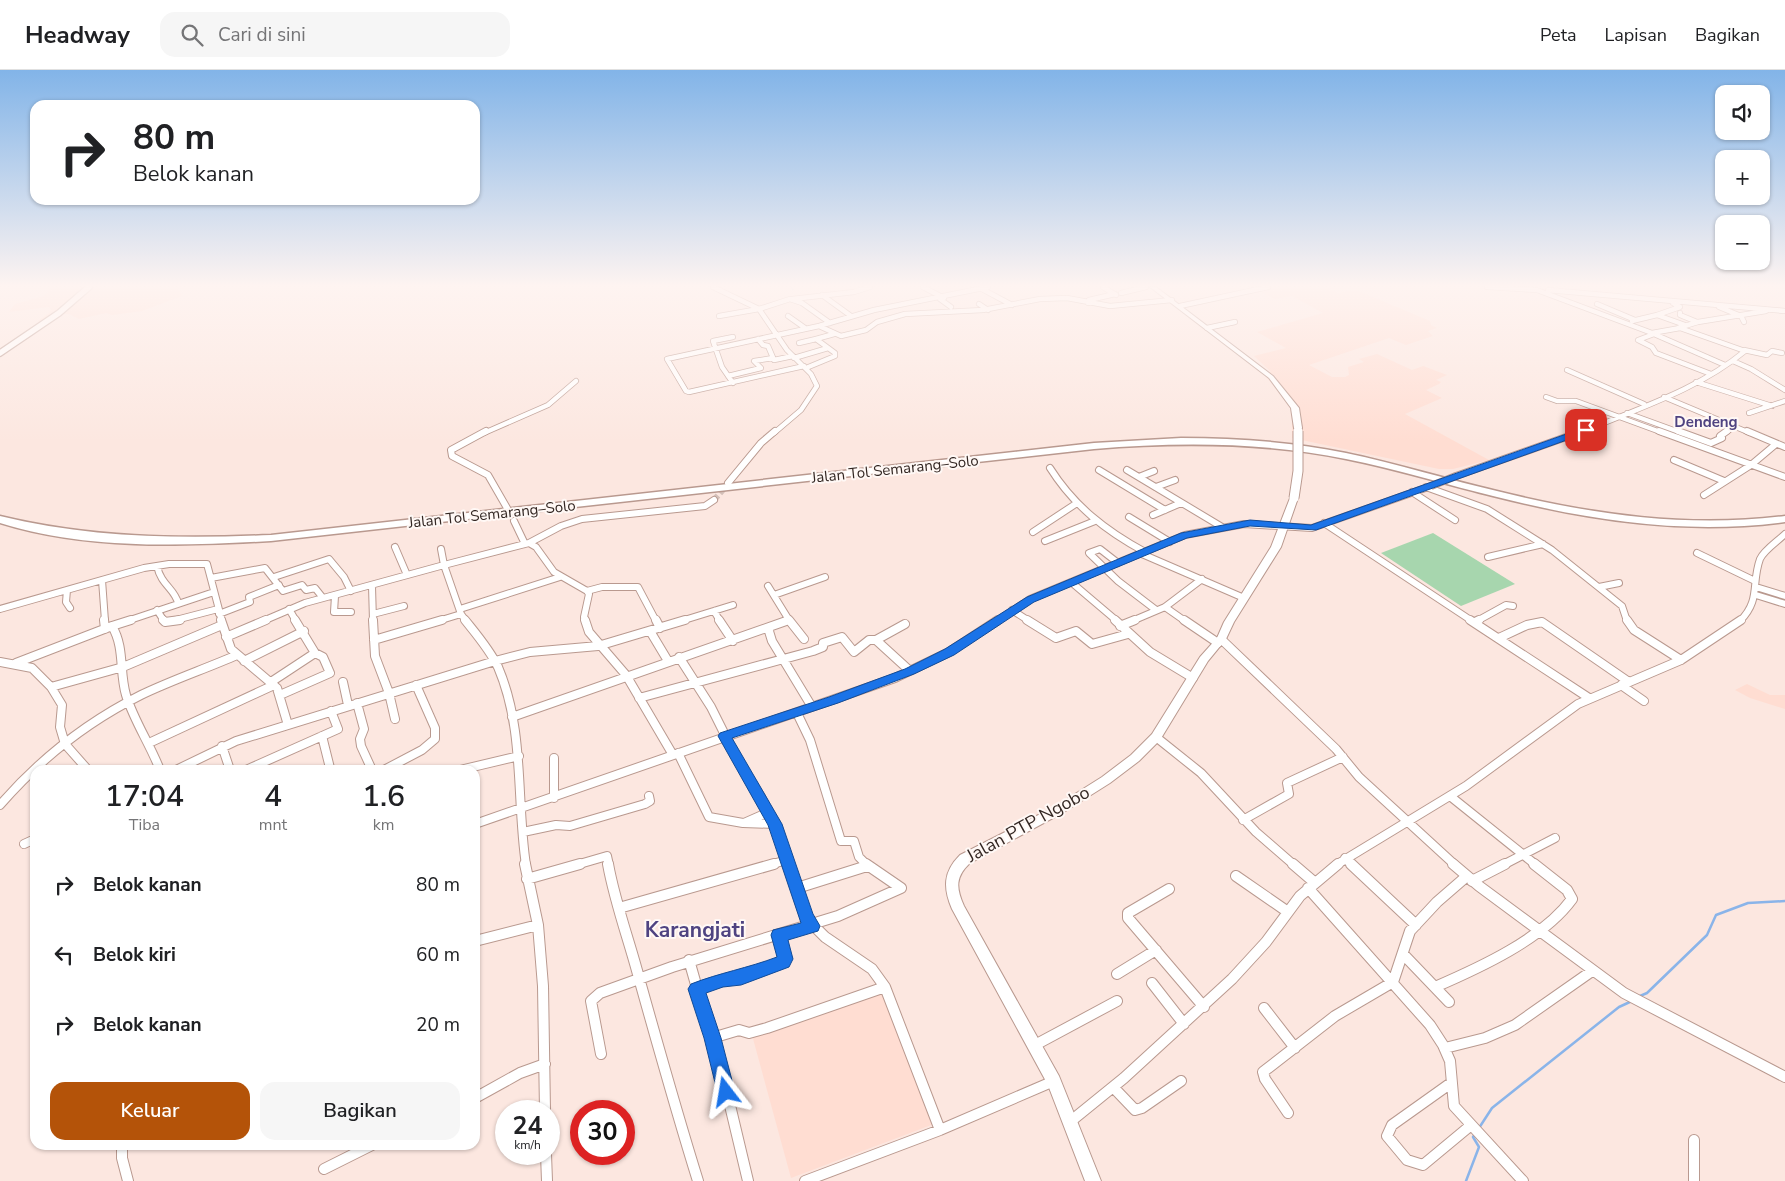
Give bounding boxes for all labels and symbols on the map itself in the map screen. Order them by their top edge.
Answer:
pin [1565,409,1607,451]
district label: Dendeng [1674,412,1738,432]
street label: Jalan Tol Semarang–Solo [809,450,980,488]
street label: Jalan Tol Semarang–Solo [406,495,577,533]
street label: Jalan PTP Ngobo [961,780,1094,868]
district label: Karangjati [645,916,745,944]
position arrow [699,1065,751,1117]
speed limit sign: 30 [570,1100,635,1165]

